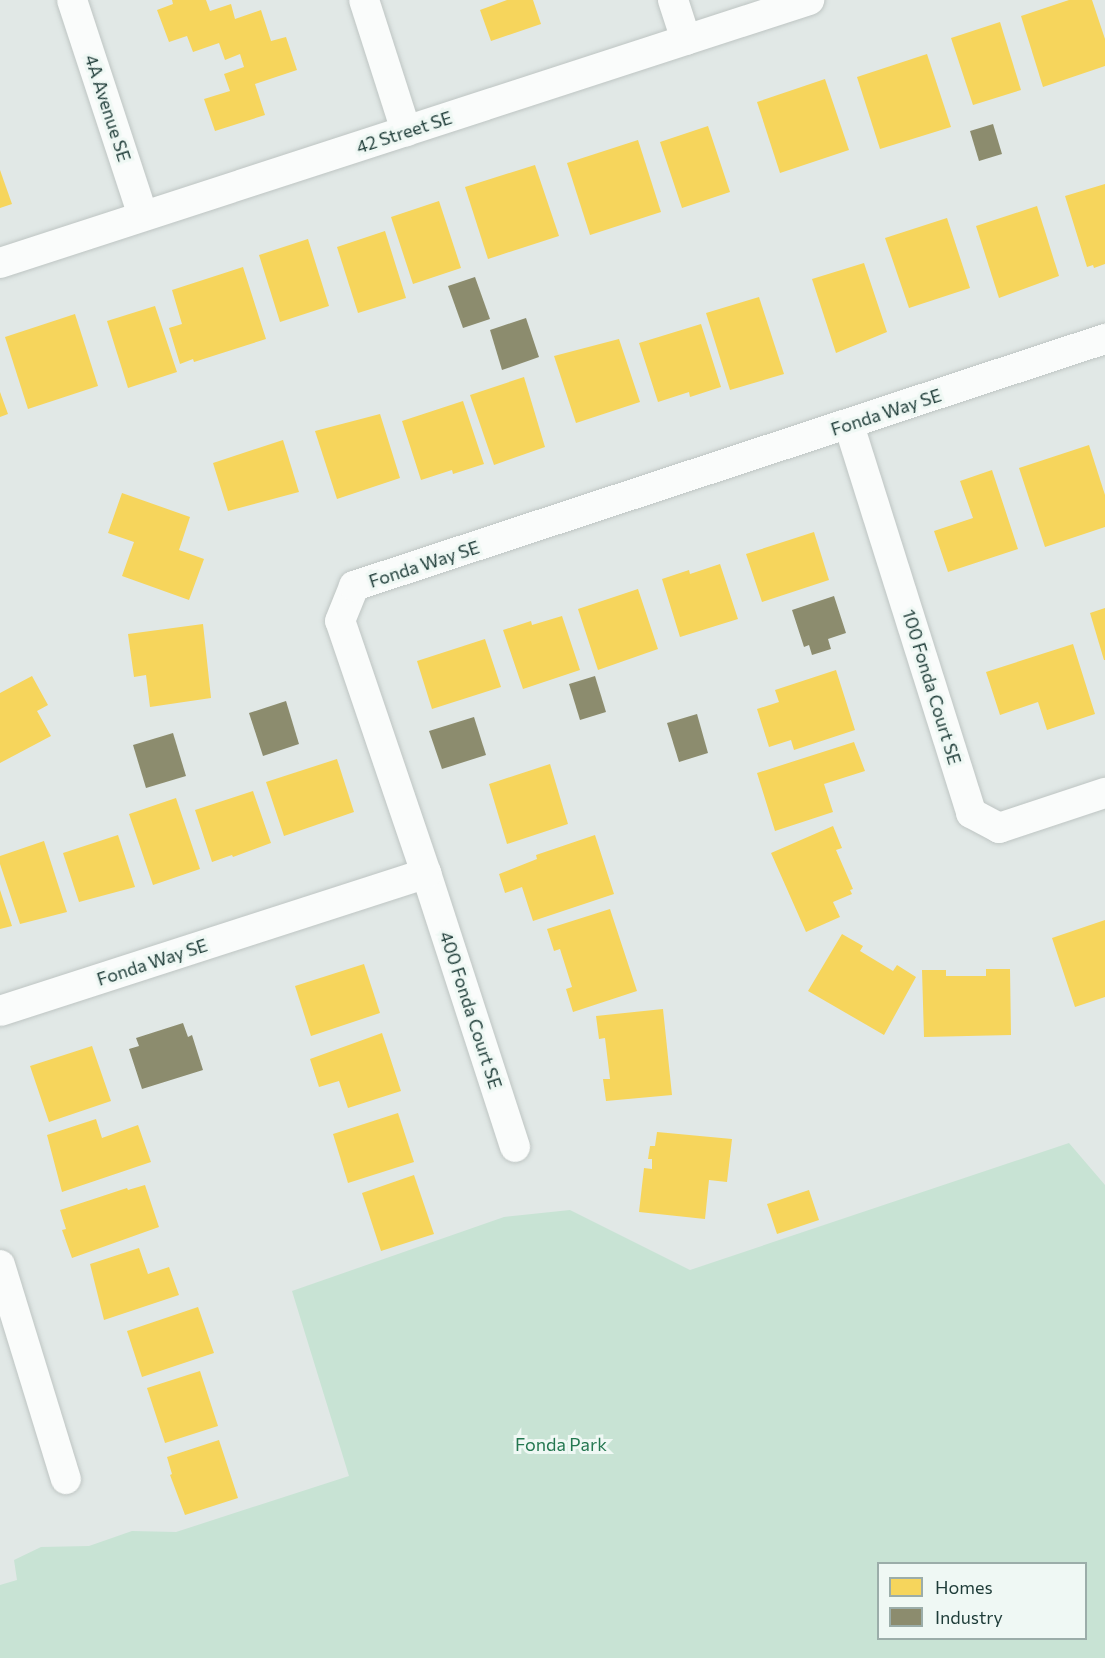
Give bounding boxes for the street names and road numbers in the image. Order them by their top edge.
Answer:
street label: 4A Avenue SE [81,52,135,164]
street label: 42 Street SE [353,106,455,158]
street label: Fonda Way SE [828,384,944,440]
street label: Fonda Way SE [366,536,482,592]
street label: 100 Fonda Court SE [898,607,966,767]
street label: 400 Fonda Court SE [435,928,507,1092]
street label: Fonda Way SE [94,934,210,990]

